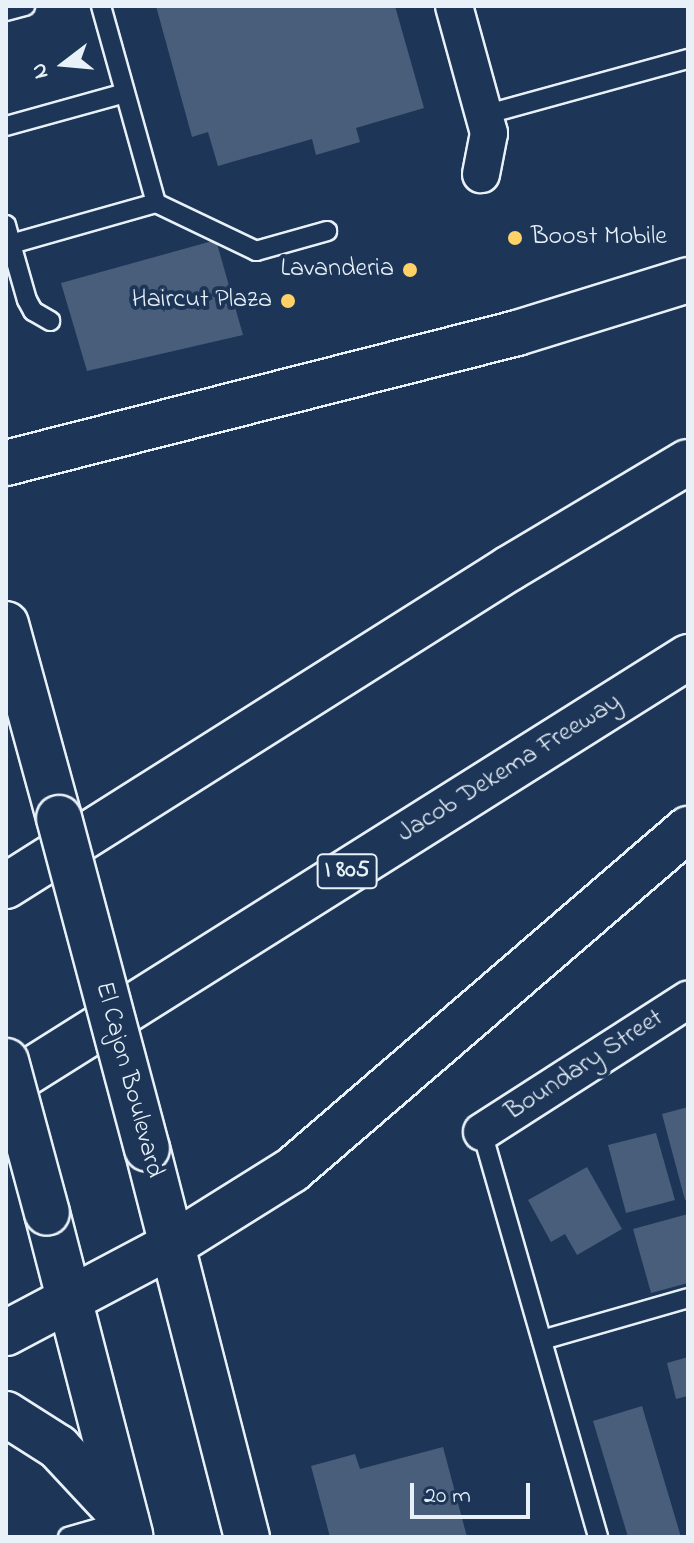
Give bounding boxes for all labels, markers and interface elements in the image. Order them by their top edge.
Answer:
north arrow [24,24,104,104]
text: N [24,59,58,82]
place label: Boost Mobile [531,222,667,254]
marker: Boost Mobile [506,229,524,247]
place label: Lavanderia [280,254,394,286]
marker: Lavanderia [401,261,419,279]
place label: Haircut Plaza [132,285,272,317]
marker: Haircut Plaza [279,292,297,310]
street label: Jacob Dekema Freeway [393,688,627,850]
road number: I 805 [315,851,379,891]
street label: El Cajon Boulevard [87,979,169,1181]
street label: Boundary Street [500,1003,670,1129]
scale bar [414,1467,534,1517]
text: 20 m [424,1479,471,1514]

